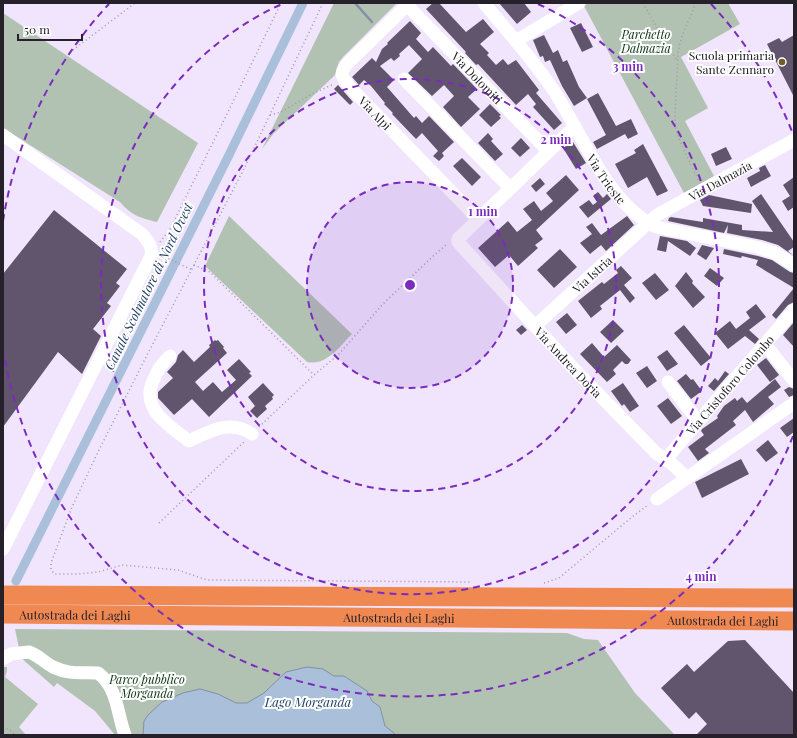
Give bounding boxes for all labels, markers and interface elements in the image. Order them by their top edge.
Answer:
scale bar [18,16,82,42]
text: 50 m [24,21,50,37]
park label: Parchetto Dalmazia [620,26,671,56]
street label: Via Dolomiti [448,47,506,108]
place label: Scuola primaria Sante Zennaro [689,47,774,77]
marker: Scuola primaria Sante Zennaro [777,57,787,67]
text: 3 min [613,58,644,74]
street label: Via Alpi [355,92,395,134]
text: 2 min [541,131,572,147]
street label: Via Trieste [583,150,629,207]
street label: Via Dalmazia [685,157,755,205]
water label: Canale Scolmatore di Nord Ovest [100,199,196,372]
text: 1 min [468,203,498,219]
street label: Via Istria [568,252,615,297]
centre of rings [403,278,417,292]
street label: Via Andrea Doria [531,323,606,401]
street label: Via Cristoforo Colombo [682,331,777,439]
text: 4 min [685,568,717,584]
street label: Autostrada dei Laghi [18,606,131,623]
street label: Autostrada dei Laghi [342,609,455,626]
street label: Autostrada dei Laghi [666,612,779,629]
park label: Parco pubblico Morganda [108,671,185,701]
water label: Lago Morganda [264,693,352,710]

